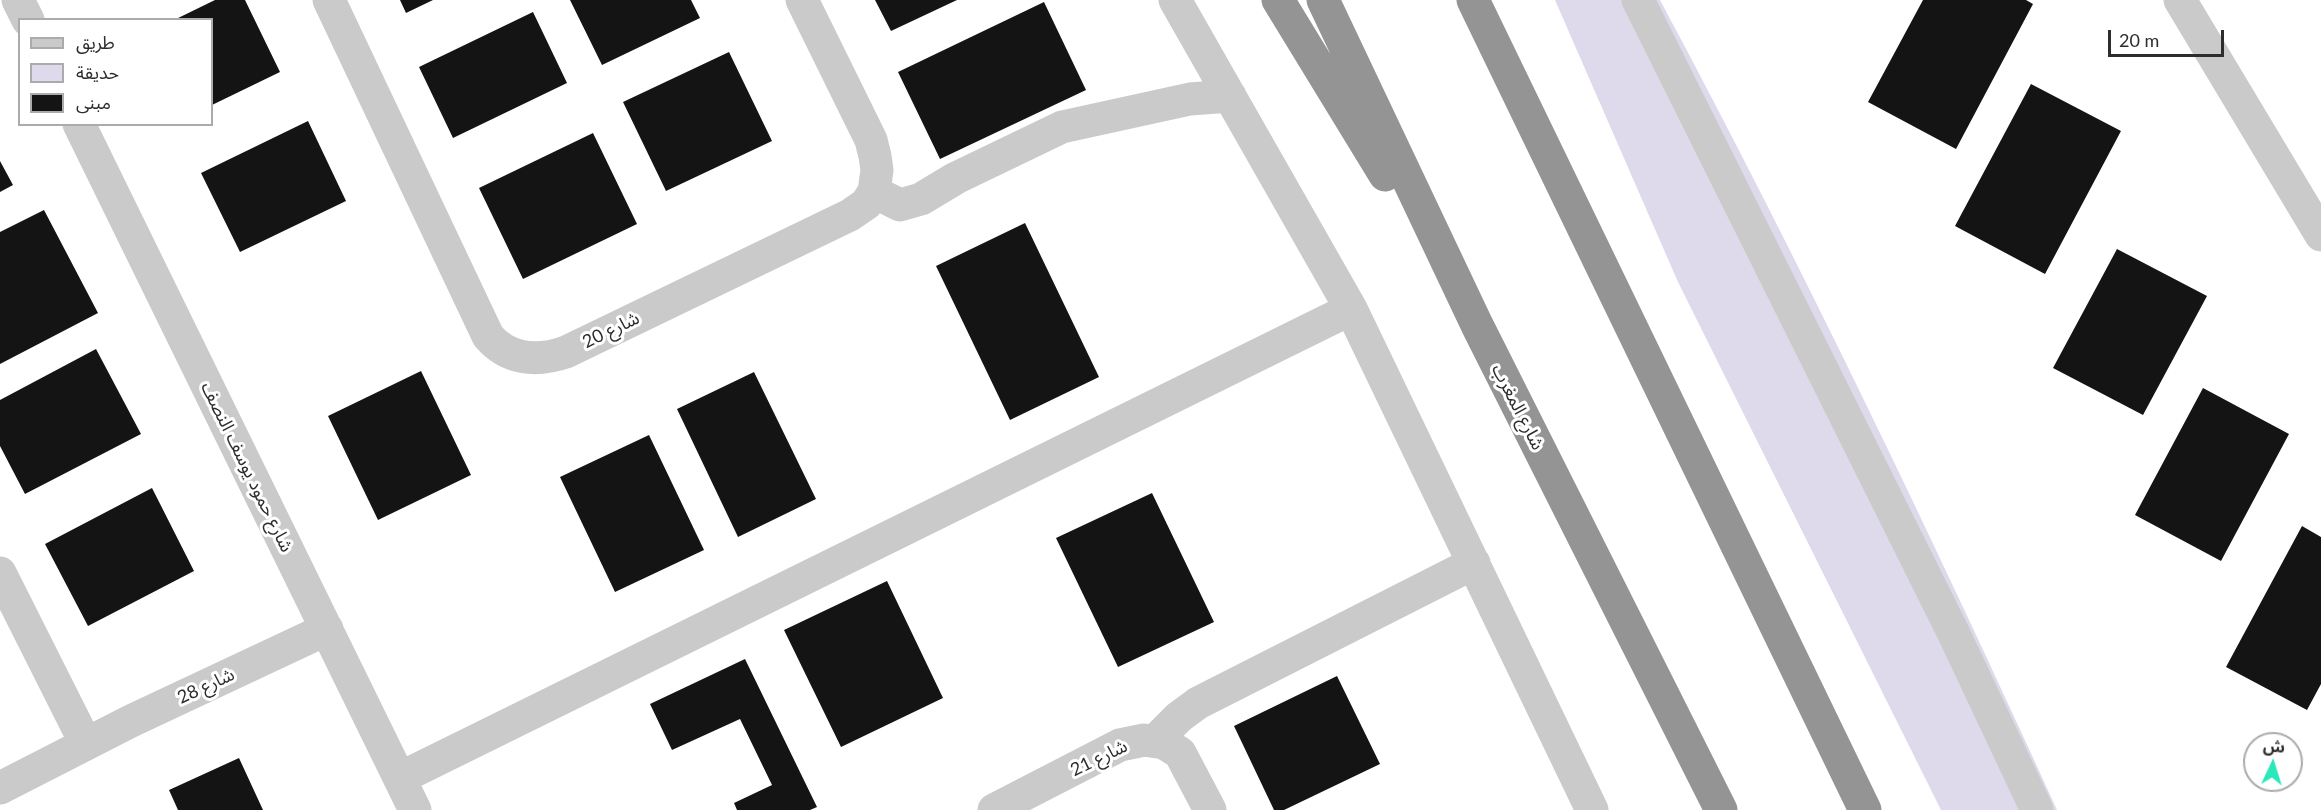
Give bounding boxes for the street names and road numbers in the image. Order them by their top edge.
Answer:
street label: شارع 20 [579,307,643,353]
street label: شارع المغرب [1487,360,1549,454]
street label: شارع حمود يوسف النصف [196,378,298,556]
street label: شارع 28 [174,663,238,709]
street label: شارع 21 [1067,735,1131,781]

